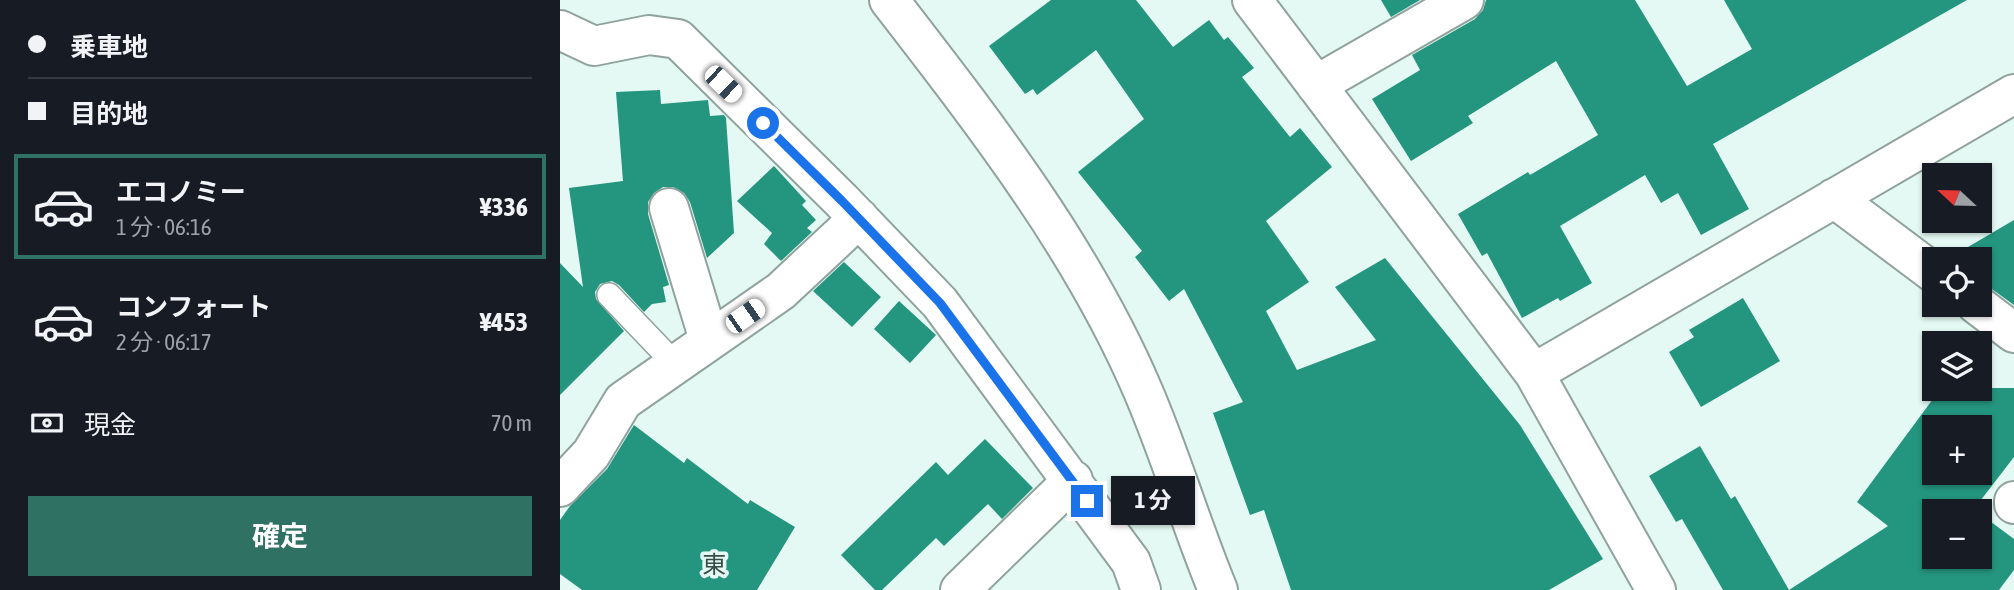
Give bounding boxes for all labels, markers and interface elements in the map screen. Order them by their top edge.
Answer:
text: 乗車地 [70,32,148,62]
car [701,62,746,106]
text: 目的地 [70,99,148,129]
route start [747,107,779,139]
north arrow [1922,163,1992,233]
map controls [1922,163,1992,569]
icon: car [32,175,95,238]
text: エコノミー [116,177,246,207]
text: ¥336 [480,192,528,222]
text: 1 分 · 06:16 [116,214,212,240]
button: locate [1922,247,1992,317]
icon: car [32,290,95,353]
text: コンフォート [116,292,271,322]
car [722,295,769,337]
text: ¥453 [480,307,528,337]
text: 2 分 · 06:17 [116,329,212,355]
button: layers [1922,331,1992,401]
icon: cash [28,404,66,442]
text: 現金 [84,410,136,440]
text: 70 m [491,410,532,436]
button: + [1922,415,1992,485]
callout: 1 分 [1112,476,1196,526]
route end [1071,485,1103,517]
text: 1 分 [1135,487,1171,513]
button: 確定 [28,496,532,576]
button: − [1922,499,1992,569]
district label: 東 [702,551,726,578]

